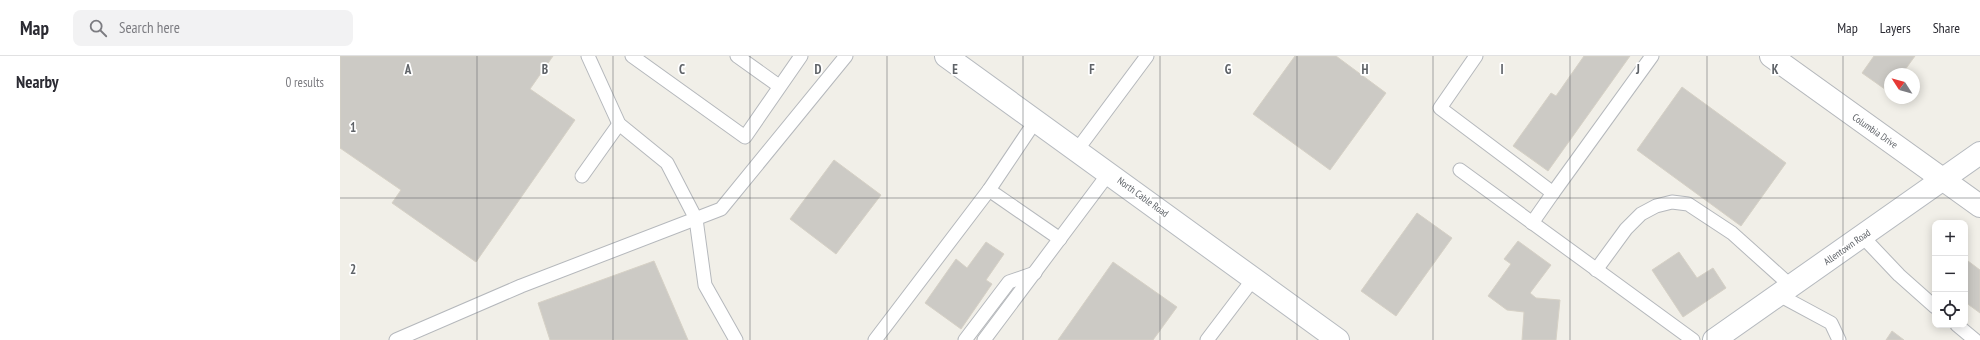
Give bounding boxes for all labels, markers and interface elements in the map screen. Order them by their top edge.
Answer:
search box [73,10,353,46]
text: Map [20,16,49,40]
icon: search [87,17,109,39]
text: Search here [119,18,180,37]
text: Map [1837,19,1858,37]
text: Layers [1880,19,1911,37]
text: Share [1933,19,1960,37]
text: A [404,61,412,78]
text: B [542,61,548,78]
text: C [679,61,685,78]
text: D [815,61,822,78]
text: E [952,61,958,78]
text: F [1089,61,1095,78]
text: G [1225,61,1232,78]
text: H [1362,61,1369,78]
text: I [1500,61,1504,78]
text: J [1635,61,1640,78]
text: K [1772,61,1779,78]
north arrow [1884,68,1920,104]
text: Nearby [16,71,59,93]
text: 0 results [285,74,324,91]
street label: Columbia Drive [1850,111,1900,151]
text: 1 [350,119,356,136]
street label: North Cable Road [1115,174,1171,220]
map controls [1932,220,1968,328]
button: + [1932,220,1968,256]
street label: Allentown Road [1821,226,1873,268]
button: − [1932,256,1968,292]
text: 2 [350,261,356,278]
button: locate [1932,292,1968,328]

